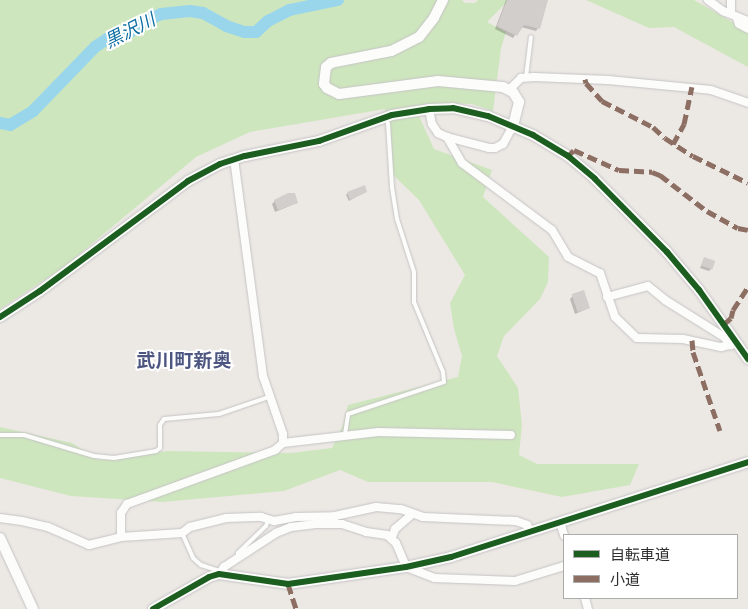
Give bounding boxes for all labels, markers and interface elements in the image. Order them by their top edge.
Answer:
water label: 黒沢川 [101,9,159,53]
district label: 武川町新奥 [137,350,231,372]
legend [563,534,738,599]
text: 自転車道 [610,546,670,564]
text: 小道 [610,571,640,589]

